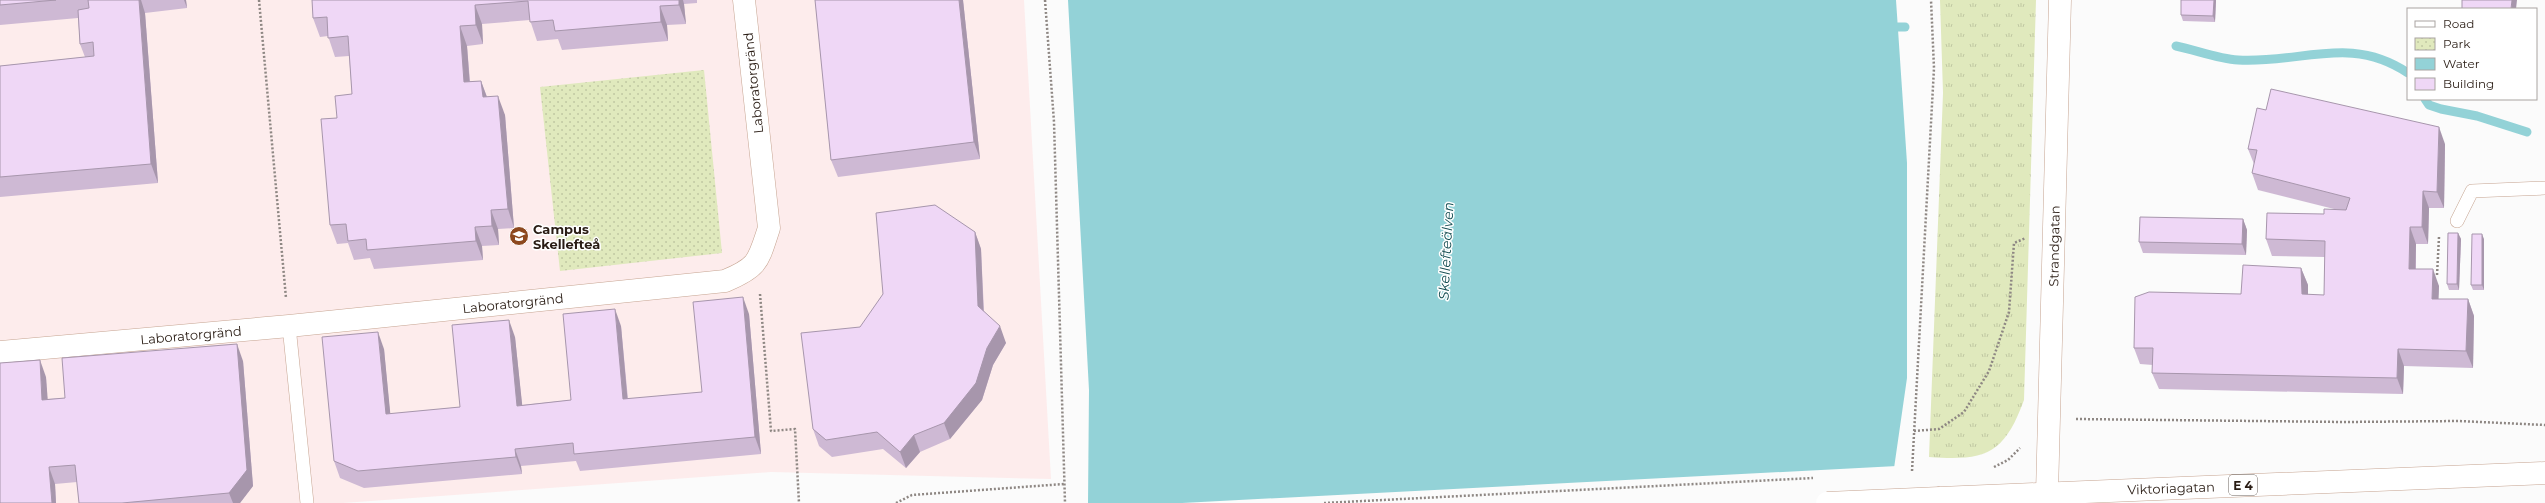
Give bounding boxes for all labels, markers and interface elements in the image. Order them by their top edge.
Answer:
legend [2407,8,2537,100]
text: Road [2443,16,2474,31]
street label: Laboratorgränd [740,32,766,134]
text: Park [2443,36,2471,51]
text: Water [2443,56,2480,71]
text: Building [2443,76,2494,91]
water label: Skellefteälven [1434,201,1458,301]
street label: Strandgatan [2045,205,2063,287]
place label: Campus Skellefteå [533,221,600,252]
school or university icon: Campus Skellefteå [508,225,530,247]
street label: Laboratorgränd [462,290,564,316]
street label: Laboratorgränd [140,323,242,347]
road number: E 4 [2229,475,2257,495]
street label: Viktoriagatan [2127,478,2215,498]

